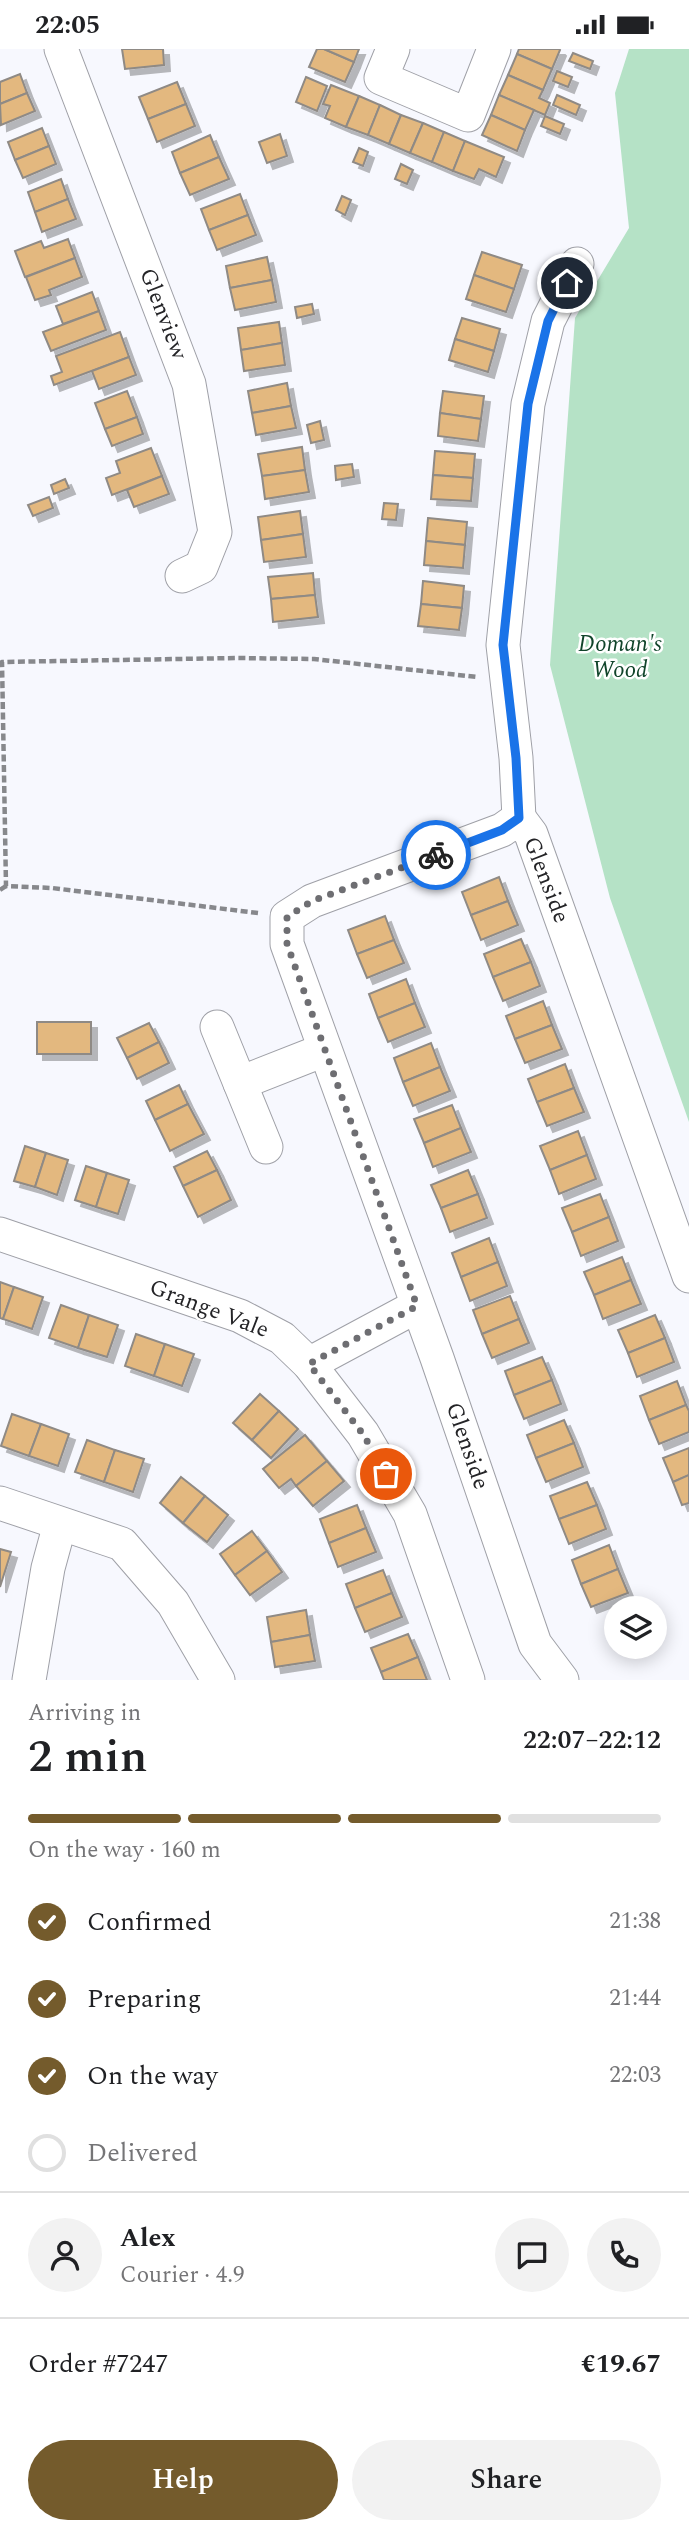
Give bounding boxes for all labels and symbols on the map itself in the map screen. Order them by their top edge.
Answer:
pin [537,253,597,313]
street label: Glenview [130,263,197,365]
park label: Doman's Wood [578,627,662,688]
courier [401,820,471,890]
street label: Glenside [514,832,578,928]
street label: Grange Vale [144,1270,274,1348]
street label: Glenside [436,1398,498,1494]
pin [356,1444,416,1504]

